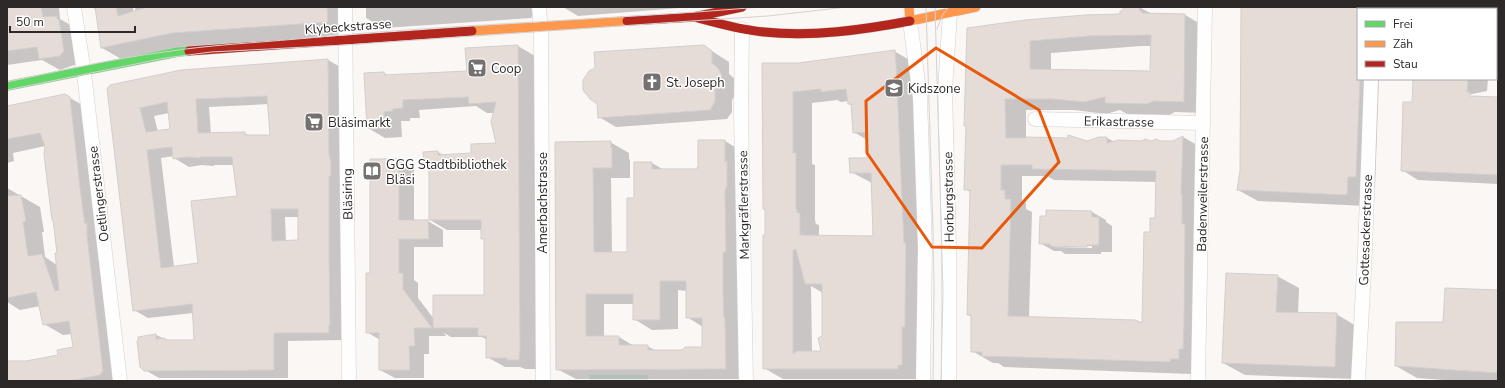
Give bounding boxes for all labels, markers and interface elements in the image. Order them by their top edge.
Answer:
scale bar [10,8,135,34]
legend [1357,8,1497,80]
text: 50 m [16,14,44,30]
street label: Klybeckstrasse [304,15,392,39]
text: Frei [1393,16,1413,32]
text: Zäh [1393,36,1413,52]
text: Stau [1393,56,1418,72]
supermarket icon: Coop [466,57,488,79]
place label: Coop [491,60,521,78]
church icon: St. Joseph [641,71,663,93]
place label: St. Joseph [666,74,725,92]
school or university icon: Kidszone [883,77,905,99]
place label: Kidszone [908,80,960,98]
supermarket icon: Bläsimarkt [303,111,325,133]
street label: Erikastrasse [1084,112,1154,132]
place label: Bläsimarkt [328,114,391,132]
street label: Badenweilerstrasse [1193,136,1213,252]
street label: Oetlingerstrasse [84,145,114,243]
street label: Markgräflerstrasse [734,150,754,260]
street label: Amerbachstrasse [534,152,552,254]
street label: Horburgstrasse [939,152,959,242]
place label: GGG Stadtbibliothek Bläsi [386,156,507,189]
library icon: GGG Stadtbibliothek Bläsi [361,160,383,182]
street label: Bläsiring [339,168,357,220]
street label: Gottesackerstrasse [1355,174,1377,286]

